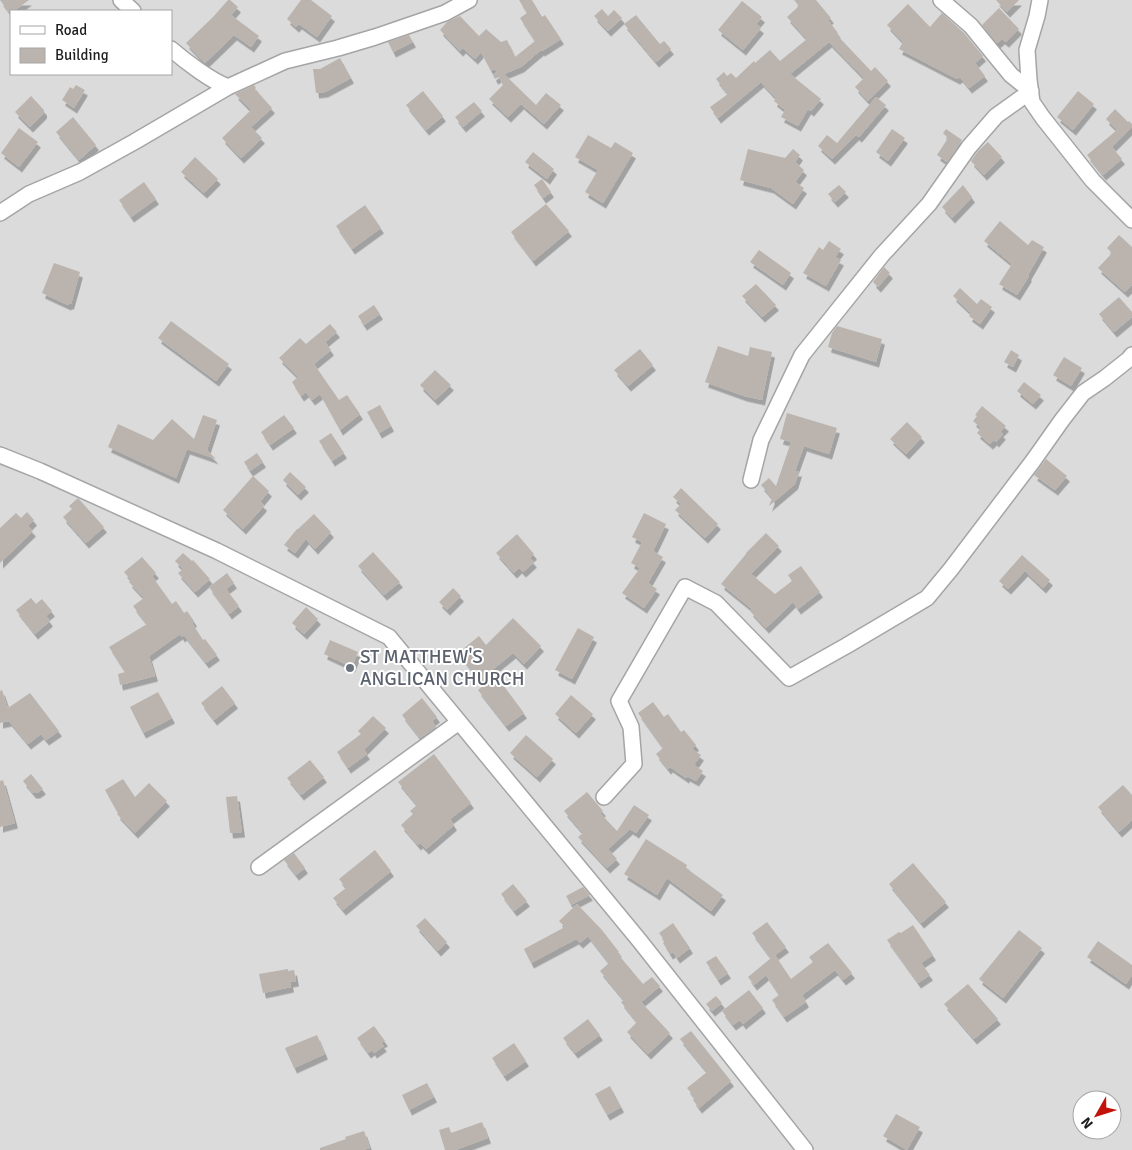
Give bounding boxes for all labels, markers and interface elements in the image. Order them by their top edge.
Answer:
legend [10,10,172,75]
text: Road [55,21,87,39]
text: Building [55,46,109,64]
place label: ST MATTHEW'S ANGLICAN CHURCH [360,645,525,691]
marker: ST MATTHEW'S ANGLICAN CHURCH [344,662,356,674]
north arrow [1072,1090,1122,1140]
text: N [1078,1114,1097,1132]

